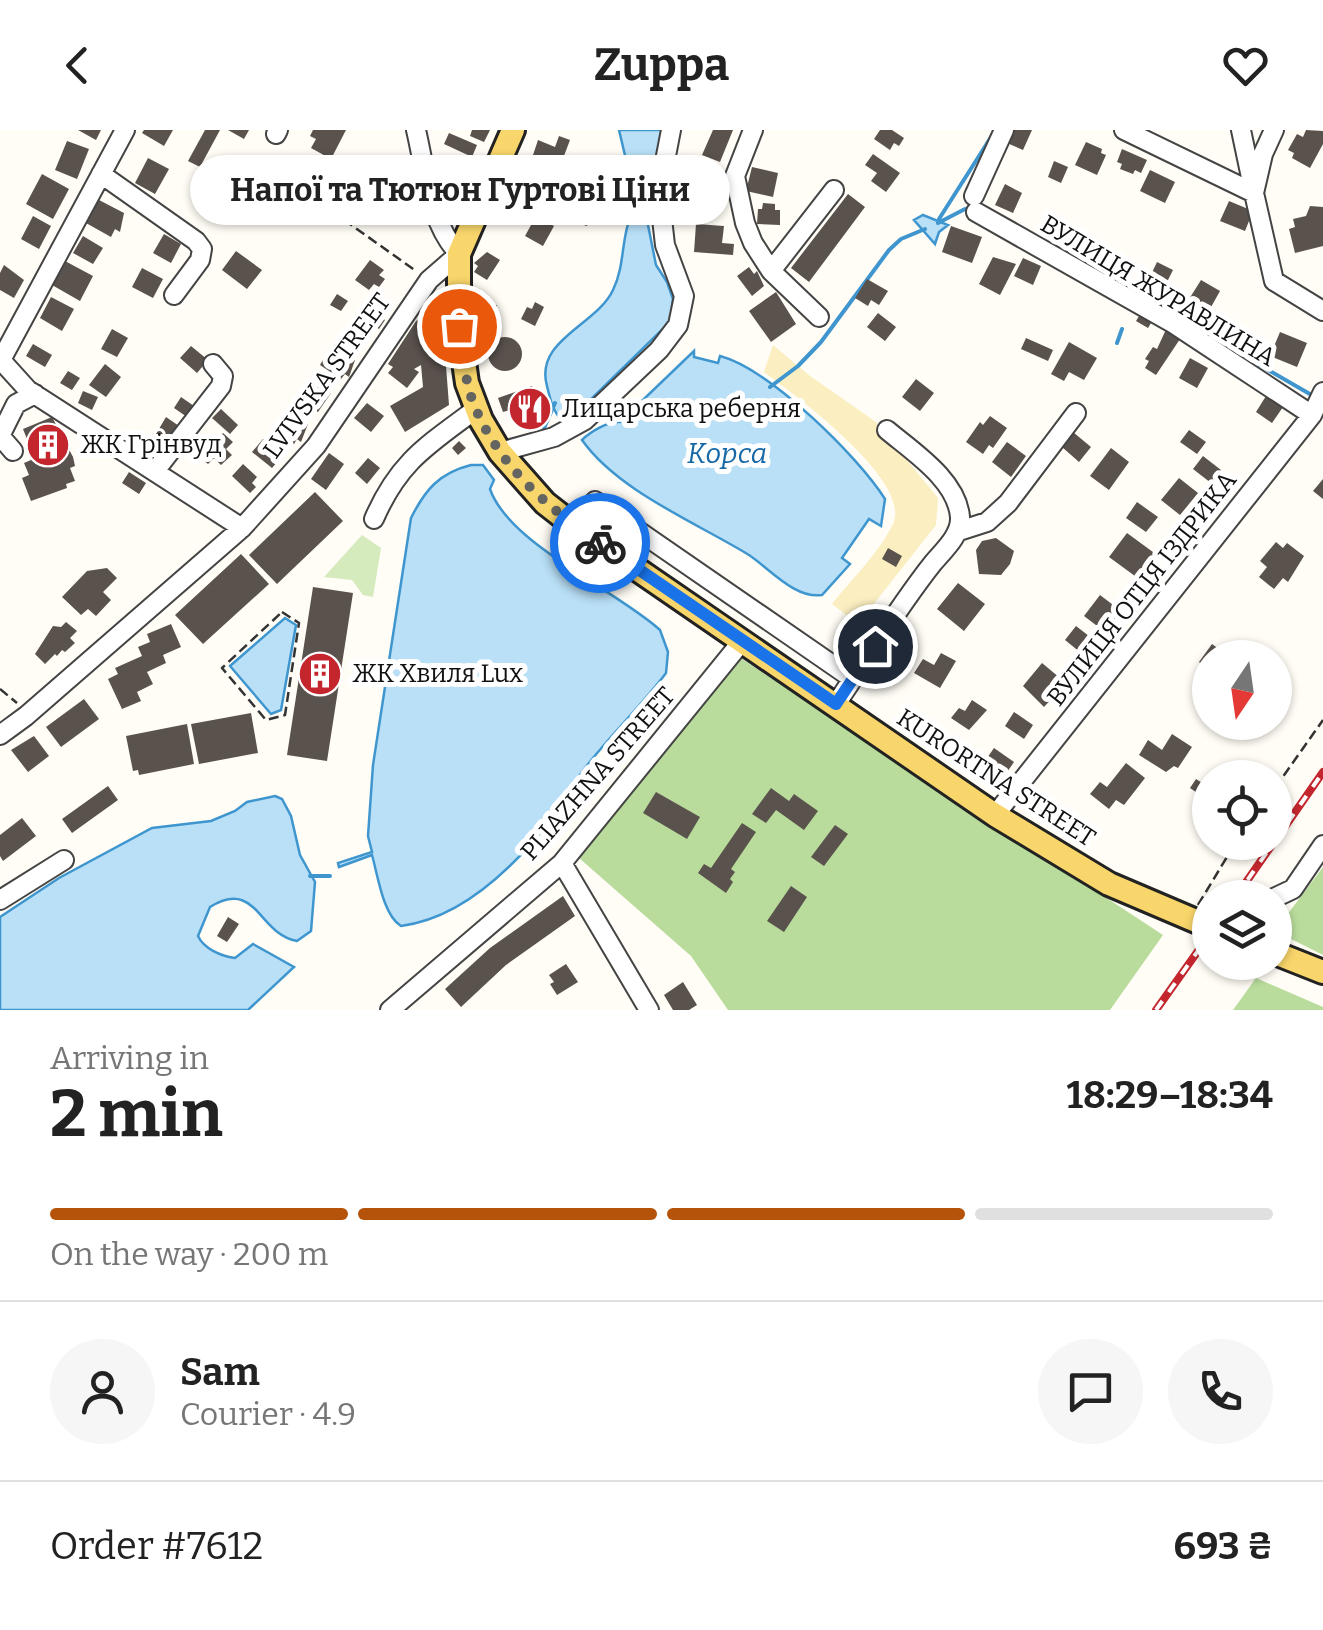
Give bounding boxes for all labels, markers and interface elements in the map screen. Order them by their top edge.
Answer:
icon: back [50,38,105,93]
text: Zuppa [594,38,729,92]
icon: heart [1218,38,1273,93]
callout: Напої та Тютюн Гуртові Ціни [189,156,729,226]
text: Напої та Тютюн Гуртові Ціни [230,171,690,209]
street label: ВУЛИЦЯ ЖУРАВЛИНА [1035,209,1281,373]
pin [417,284,502,369]
street label: LVIVSKA STREET [257,288,397,464]
icon: bag [432,299,487,354]
restaurant icon: Лицарська реберня [507,386,553,432]
place label: Лицарська реберня [562,394,801,424]
building icon: ЖК Грінвуд [25,422,71,468]
place label: ЖК Грінвуд [80,430,222,460]
water label: Корса [687,437,767,470]
street label: ВУЛИЦЯ ОТЦЯ ІЗДРИКА [1041,466,1243,712]
courier [550,493,650,593]
icon: bike [573,516,628,571]
pin [833,604,918,689]
icon: home [848,619,903,674]
north arrow [1192,640,1292,740]
map controls [1192,640,1292,980]
building icon: ЖК Хвиля Lux [297,651,343,697]
place label: ЖК Хвиля Lux [352,659,523,689]
street label: PLIAZHNA STREET [515,681,681,867]
street label: KURORTNA STREET [891,703,1101,853]
button: locate [1192,760,1292,860]
button: layers [1192,880,1292,980]
text: Arriving in [50,1039,209,1077]
text: 18:29–18:34 [1067,1072,1273,1118]
text: 2 min [50,1075,223,1153]
text: On the way · 200 m [50,1235,328,1273]
button: person [50,1339,155,1444]
button: chat [1038,1339,1143,1444]
button: phone [1168,1339,1273,1444]
text: Sam [180,1349,260,1395]
text: Courier · 4.9 [180,1395,356,1433]
text: Order #7612 [50,1523,263,1569]
text: 693 ₴ [1174,1523,1273,1569]

